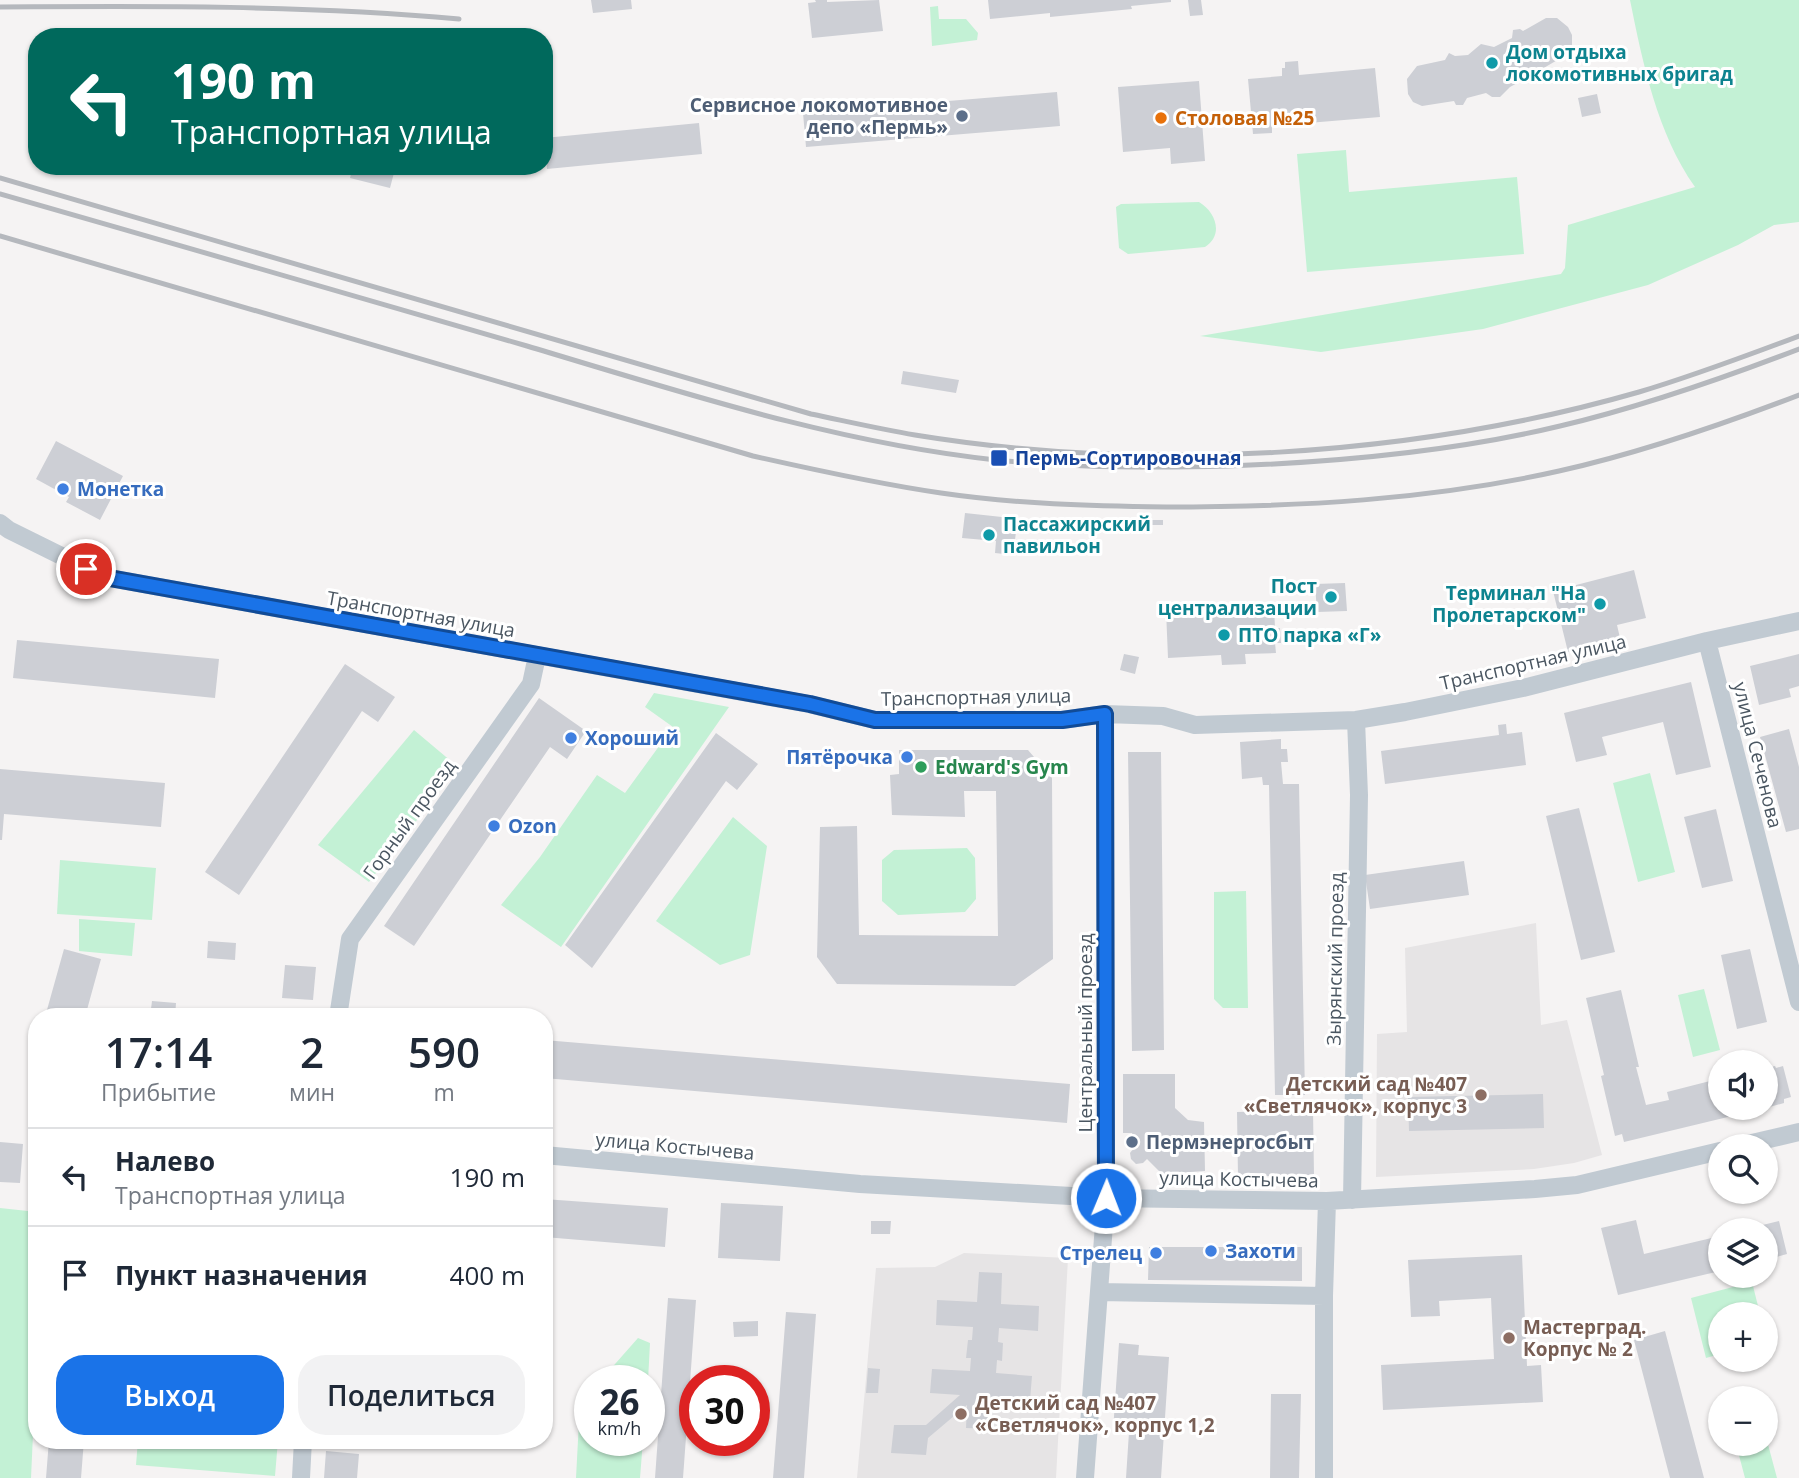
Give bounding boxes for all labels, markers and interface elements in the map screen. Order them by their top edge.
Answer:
place label: Дом отдыха локомотивных бригад [1506,39,1733,87]
text: 190 m [171,47,316,113]
marker: Дом отдыха локомотивных бригад [1484,55,1500,71]
icon: left [56,56,147,147]
place label: Сервисное локомотивное депо «Пермь» [690,92,948,140]
place label: Столовая №25 [1175,105,1314,131]
marker: Сервисное локомотивное депо «Пермь» [954,108,970,124]
text: Транспортная улица [171,110,492,153]
marker: Столовая №25 [1153,110,1169,126]
place label: Пермь-Сортировочная [1015,445,1242,471]
marker: Пермь-Сортировочная [989,448,1009,468]
place label: Монетка [77,476,164,502]
marker: Монетка [55,481,71,497]
place label: Пассажирский павильон [1003,511,1151,559]
marker: Пассажирский павильон [981,527,997,543]
pin [56,539,116,599]
icon: arrive [67,550,105,588]
place label: Пост централизации [1158,573,1317,621]
place label: Терминал "На Пролетарском" [1432,580,1586,628]
street label: Транспортная улица [325,585,517,643]
marker: Пост централизации [1323,589,1339,605]
marker: Терминал "На Пролетарском" [1592,596,1608,612]
place label: ПТО парка «Г» [1238,622,1381,648]
marker: ПТО парка «Г» [1216,627,1232,643]
street label: Транспортная улица [1437,628,1629,696]
street label: улица Сеченова [1727,679,1789,831]
street label: Транспортная улица [881,682,1071,712]
place label: Хороший [585,725,679,751]
marker: Хороший [563,730,579,746]
place label: Пятёрочка [786,744,893,770]
marker: Пятёрочка [899,749,915,765]
street label: Горный проезд [357,754,461,884]
place label: Edward's Gym [935,754,1069,780]
marker: Edward's Gym [913,759,929,775]
place label: Ozon [508,813,557,839]
marker: Ozon [486,818,502,834]
street label: Зырянский проезд [1320,872,1350,1046]
street label: Центральный проезд [1072,933,1098,1133]
text: 17:14 [105,1023,212,1080]
text: 2 [300,1023,324,1080]
text: 590 [408,1023,480,1080]
map controls [1708,1050,1778,1456]
button: sound [1708,1050,1778,1120]
place label: Детский сад №407 «Светлячок», корпус 3 [1244,1071,1467,1119]
text: Прибытие [101,1076,216,1108]
text: мин [289,1076,335,1108]
text: m [433,1076,455,1108]
marker: Детский сад №407 «Светлячок», корпус 3 [1473,1087,1489,1103]
street label: улица Костычева [595,1126,755,1166]
place label: Пермэнергосбыт [1146,1129,1315,1155]
marker: Пермэнергосбыт [1124,1134,1140,1150]
button: search [1708,1134,1778,1204]
text: Налево [115,1143,215,1179]
icon: left [56,1158,94,1196]
text: 190 m [450,1159,525,1195]
position arrow [1069,1161,1143,1235]
street label: улица Костычева [1159,1165,1319,1193]
text: Транспортная улица [115,1179,346,1211]
button: layers [1708,1218,1778,1288]
place label: Захоти [1225,1238,1296,1264]
place label: Стрелец [1060,1240,1142,1266]
marker: Захоти [1203,1243,1219,1259]
marker: Стрелец [1148,1245,1164,1261]
icon: arrive [56,1256,94,1294]
text: Пункт назначения [115,1257,368,1293]
text: 400 m [450,1257,525,1293]
button: + [1708,1302,1778,1372]
place label: Мастерград. Корпус № 2 [1523,1314,1647,1362]
marker: Мастерград. Корпус № 2 [1501,1330,1517,1346]
button: Выход [56,1355,284,1435]
button: Поделиться [298,1355,525,1435]
speed limit sign: 30 [679,1365,770,1456]
text: 26 [599,1378,640,1425]
button: − [1708,1386,1778,1456]
place label: Детский сад №407 «Светлячок», корпус 1,2 [975,1390,1215,1438]
marker: Детский сад №407 «Светлячок», корпус 1,2 [953,1406,969,1422]
text: km/h [598,1416,641,1440]

